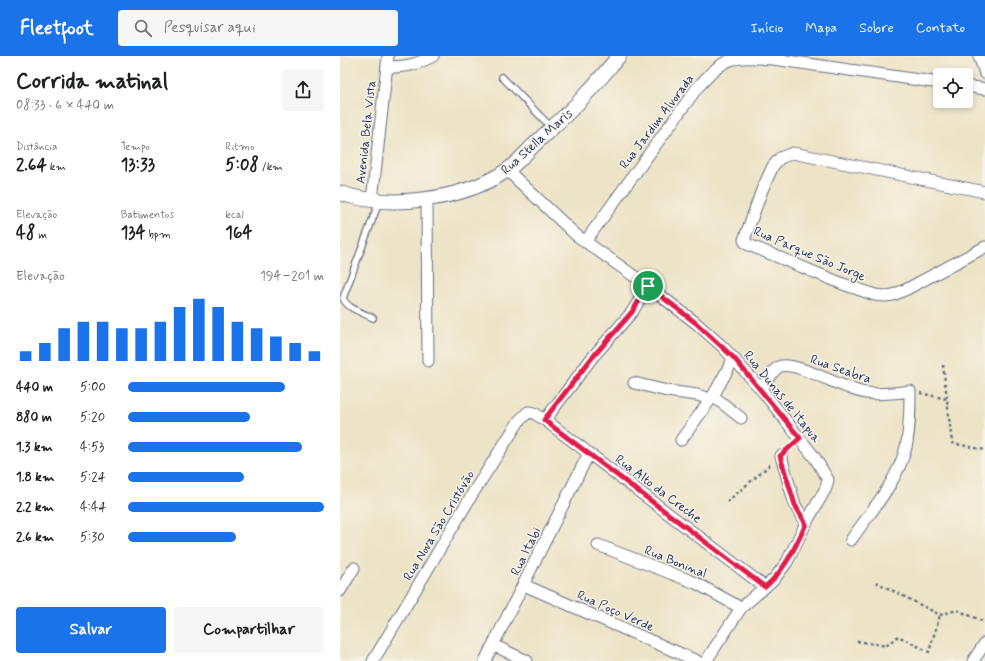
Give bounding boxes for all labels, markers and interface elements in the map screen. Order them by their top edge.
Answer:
search box [118,10,398,46]
text: Fleetfoot [20,16,94,41]
icon: search [132,17,154,39]
text: Pesquisar aqui [164,18,256,38]
text: Início [750,19,783,37]
text: Mapa [805,19,837,37]
text: Sobre [859,19,894,37]
text: Contato [916,19,965,37]
text: Corrida matinal [16,68,168,96]
map controls [933,68,973,108]
button: locate [933,68,973,108]
button: share [282,69,324,111]
street label: Rua Jardim Alvorada [616,71,698,173]
street label: Avenida Bela Vista [353,79,380,185]
text: 08:33 · 6 × 440 m [16,97,114,114]
street label: Rua Stella Maris [498,105,577,179]
text: Distância [16,140,57,154]
text: Tempo [121,140,150,154]
text: Ritmo [225,140,254,154]
text: 2.64 [16,154,47,176]
text: 13:33 [121,154,155,176]
text: 5:08 [225,154,259,176]
text: km [47,160,66,174]
text: /km [259,160,283,174]
text: Elevação [16,208,57,222]
text: Batimentos [121,208,174,222]
text: kcal [225,208,244,222]
text: 48 [16,222,35,244]
text: 134 [121,222,145,244]
text: 164 [225,222,252,244]
street label: Rua Parque São Jorge [750,223,868,287]
text: m [35,228,47,242]
text: bpm [145,228,171,242]
text: Elevação [16,268,65,285]
text: 194–201 m [260,268,324,285]
pin [631,269,665,303]
icon: arrive [637,275,659,297]
street label: Rua Dunas de Itapua [739,347,824,447]
street label: Rua Seabra [808,351,873,388]
text: 440 m [16,379,53,396]
text: 5:00 [80,379,106,396]
text: 880 m [16,409,52,426]
text: 5:20 [80,409,105,426]
text: 1.3 km [16,439,53,456]
text: 4:53 [80,439,104,456]
street label: Rua Alto da Creche [611,451,705,527]
street label: Rua Nova São Cristóvão [400,467,479,584]
text: 1.8 km [16,469,54,486]
text: 5:24 [80,469,106,486]
text: 2.2 km [16,499,54,516]
text: 4:44 [80,499,107,516]
street label: Rua Itabi [507,525,545,579]
text: 2.6 km [16,529,54,546]
text: 5:30 [80,529,105,546]
street label: Rua Boninal [642,542,709,583]
street label: Rua Poço Verde [574,587,657,636]
button: Salvar [16,607,166,653]
button: Compartilhar [174,607,324,653]

